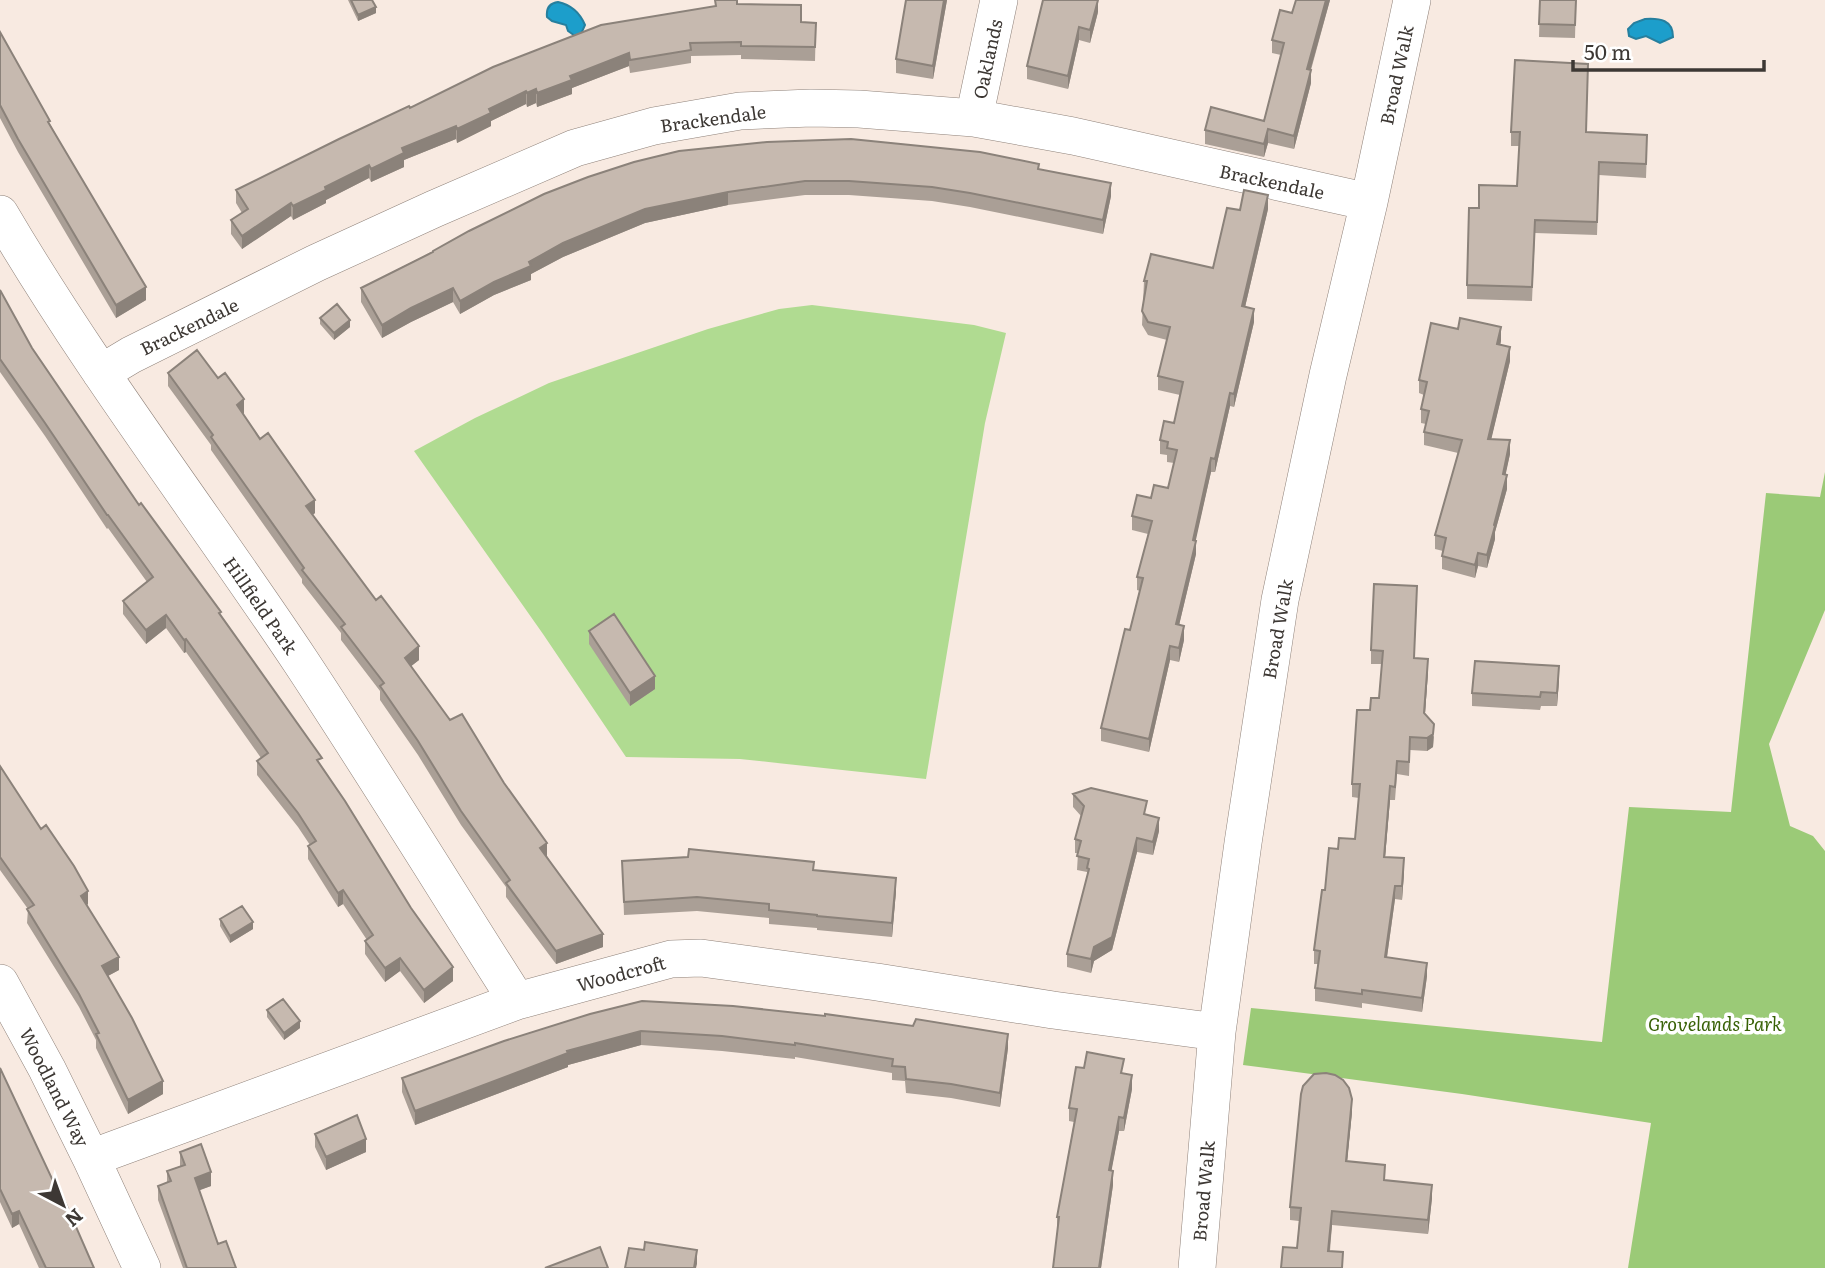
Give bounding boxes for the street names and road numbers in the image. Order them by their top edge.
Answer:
street label: Oaklands [965,17,1009,101]
street label: Broad Walk [1372,22,1420,127]
street label: Brackendale [658,97,768,139]
street label: Brackendale [1217,157,1327,205]
street label: Brackendale [135,291,243,361]
street label: Hillfield Park [217,551,305,660]
street label: Broad Walk [1255,576,1299,681]
street label: Woodcroft [573,948,669,998]
street label: Woodland Way [13,1023,97,1152]
street label: Broad Walk [1185,1138,1221,1243]

